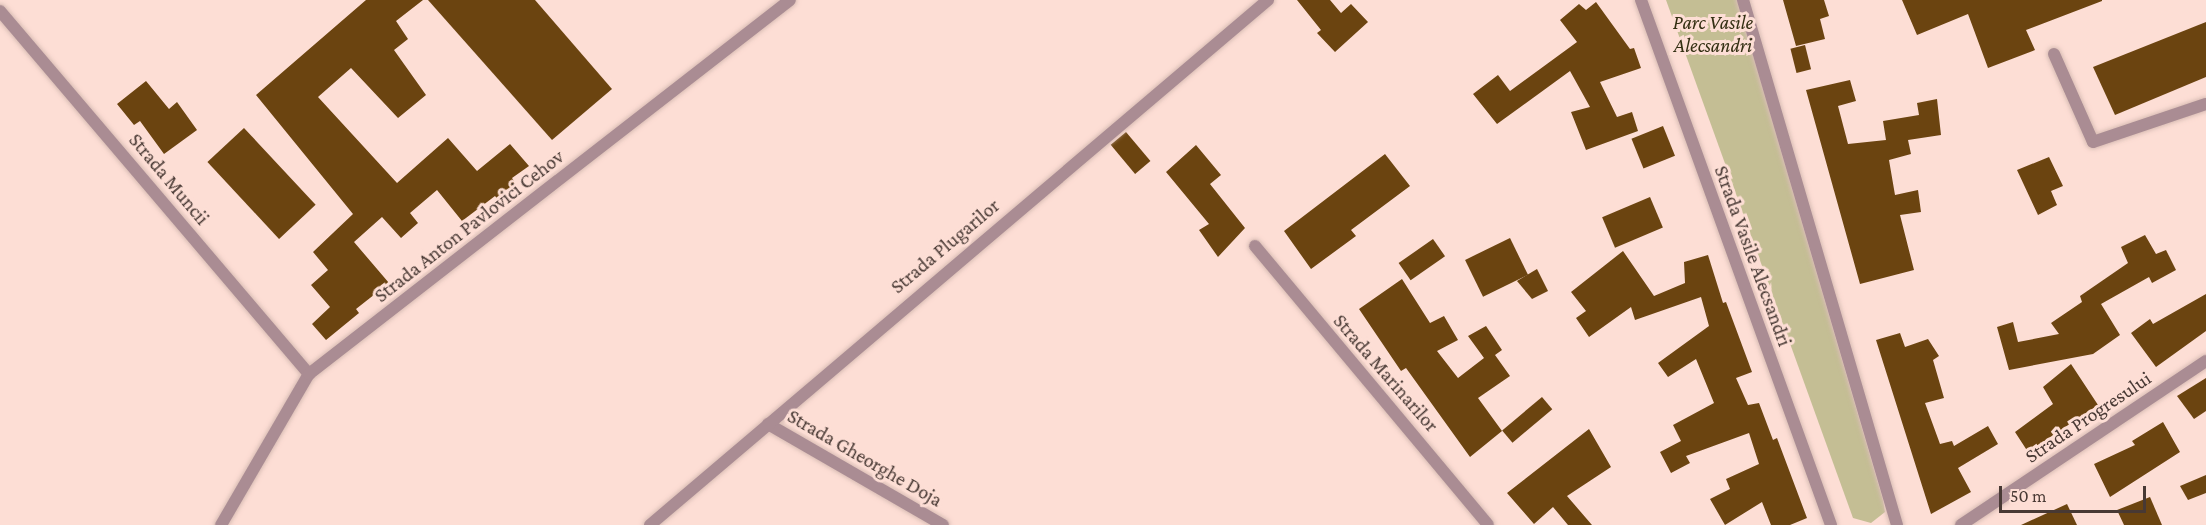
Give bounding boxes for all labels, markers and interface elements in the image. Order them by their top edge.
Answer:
park label: Parc Vasile Alecsandri [1673,10,1753,57]
street label: Strada Muncii [124,128,214,230]
street label: Strada Anton Pavlovici Cehov [369,145,569,307]
street label: Strada Vasile Alecsandri [1709,162,1797,350]
street label: Strada Plugarilor [886,193,1004,299]
street label: Strada Marinarilor [1328,309,1444,437]
street label: Strada Progresului [2020,366,2156,468]
street label: Strada Gheorghe Doja [783,404,947,512]
scale bar [2002,474,2149,512]
text: 50 m [2010,486,2047,506]

